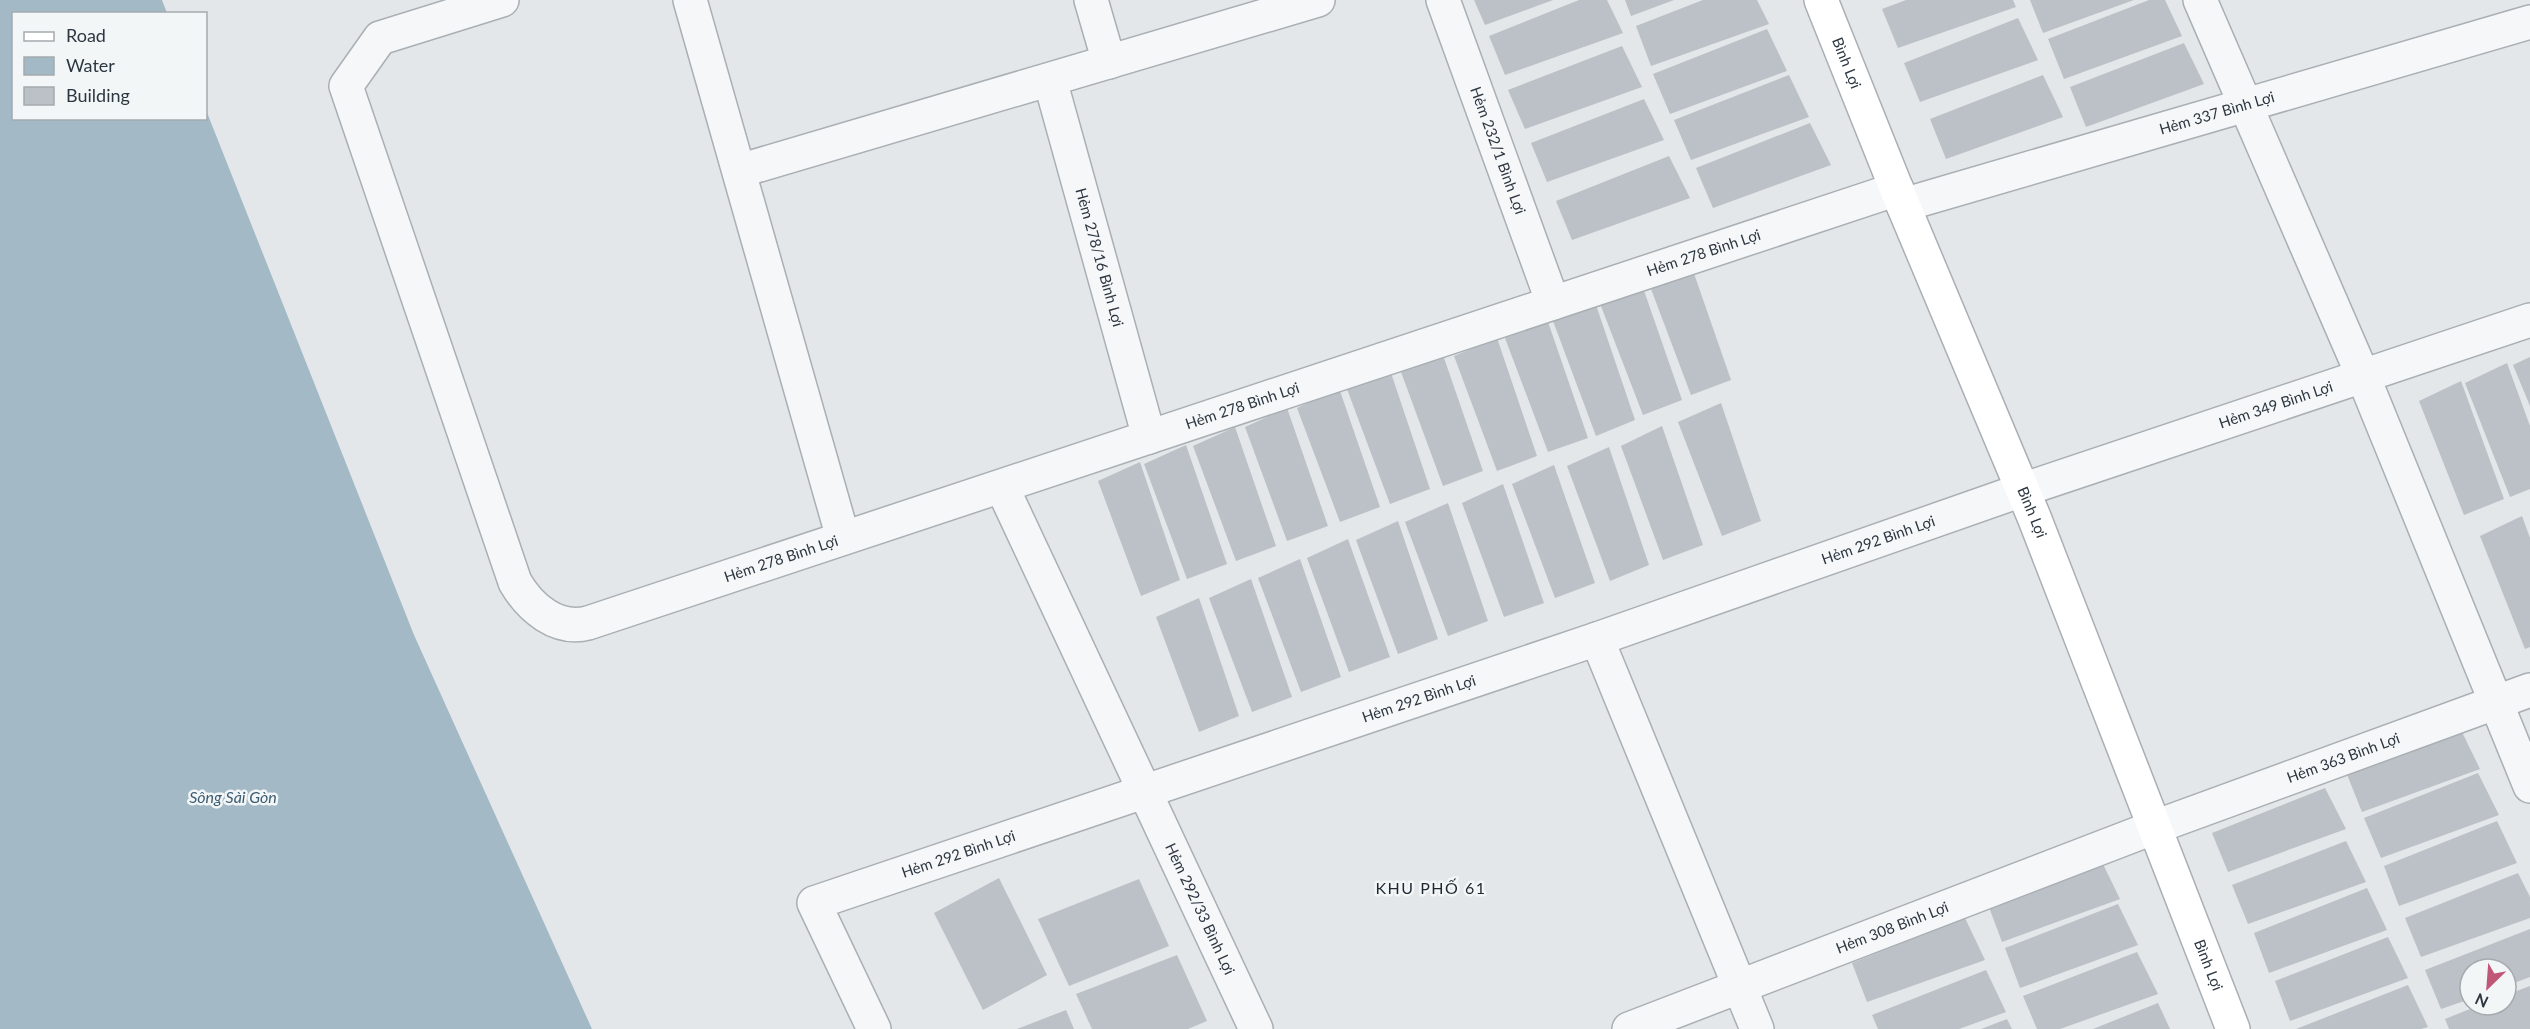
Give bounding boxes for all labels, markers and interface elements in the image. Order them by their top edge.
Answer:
legend [12,12,207,120]
text: Road [66,24,106,46]
street label: Bình Lợi [1829,34,1866,91]
text: Water [66,54,115,76]
text: Building [66,84,130,106]
street label: Hẻm 232/1 Bình Lợi [1467,84,1530,216]
street label: Hẻm 337 Bình Lợi [2157,87,2276,138]
street label: Hẻm 278/16 Bình Lợi [1072,186,1128,328]
street label: Hẻm 278 Bình Lợi [1644,225,1763,279]
street label: Hẻm 349 Bình Lợi [2216,377,2335,431]
street label: Hẻm 278 Bình Lợi [1183,378,1301,432]
street label: Bình Lợi [2014,484,2051,540]
street label: Hẻm 292 Bình Lợi [1819,511,1937,568]
street label: Hẻm 278 Bình Lợi [722,531,840,585]
street label: Hẻm 292 Bình Lợi [1359,671,1478,726]
street label: Hẻm 363 Bình Lợi [2284,728,2402,786]
water label: Sông Sài Gòn [189,787,277,806]
street label: Hẻm 292 Bình Lợi [899,826,1017,881]
street label: Hẻm 292/33 Bình Lợi [1162,840,1239,977]
district label: KHU PHỐ 61 [1376,878,1486,897]
street label: Hẻm 308 Bình Lợi [1833,897,1951,957]
street label: Bình Lợi [2191,937,2227,993]
north arrow [2458,957,2518,1017]
text: N [2472,990,2491,1012]

